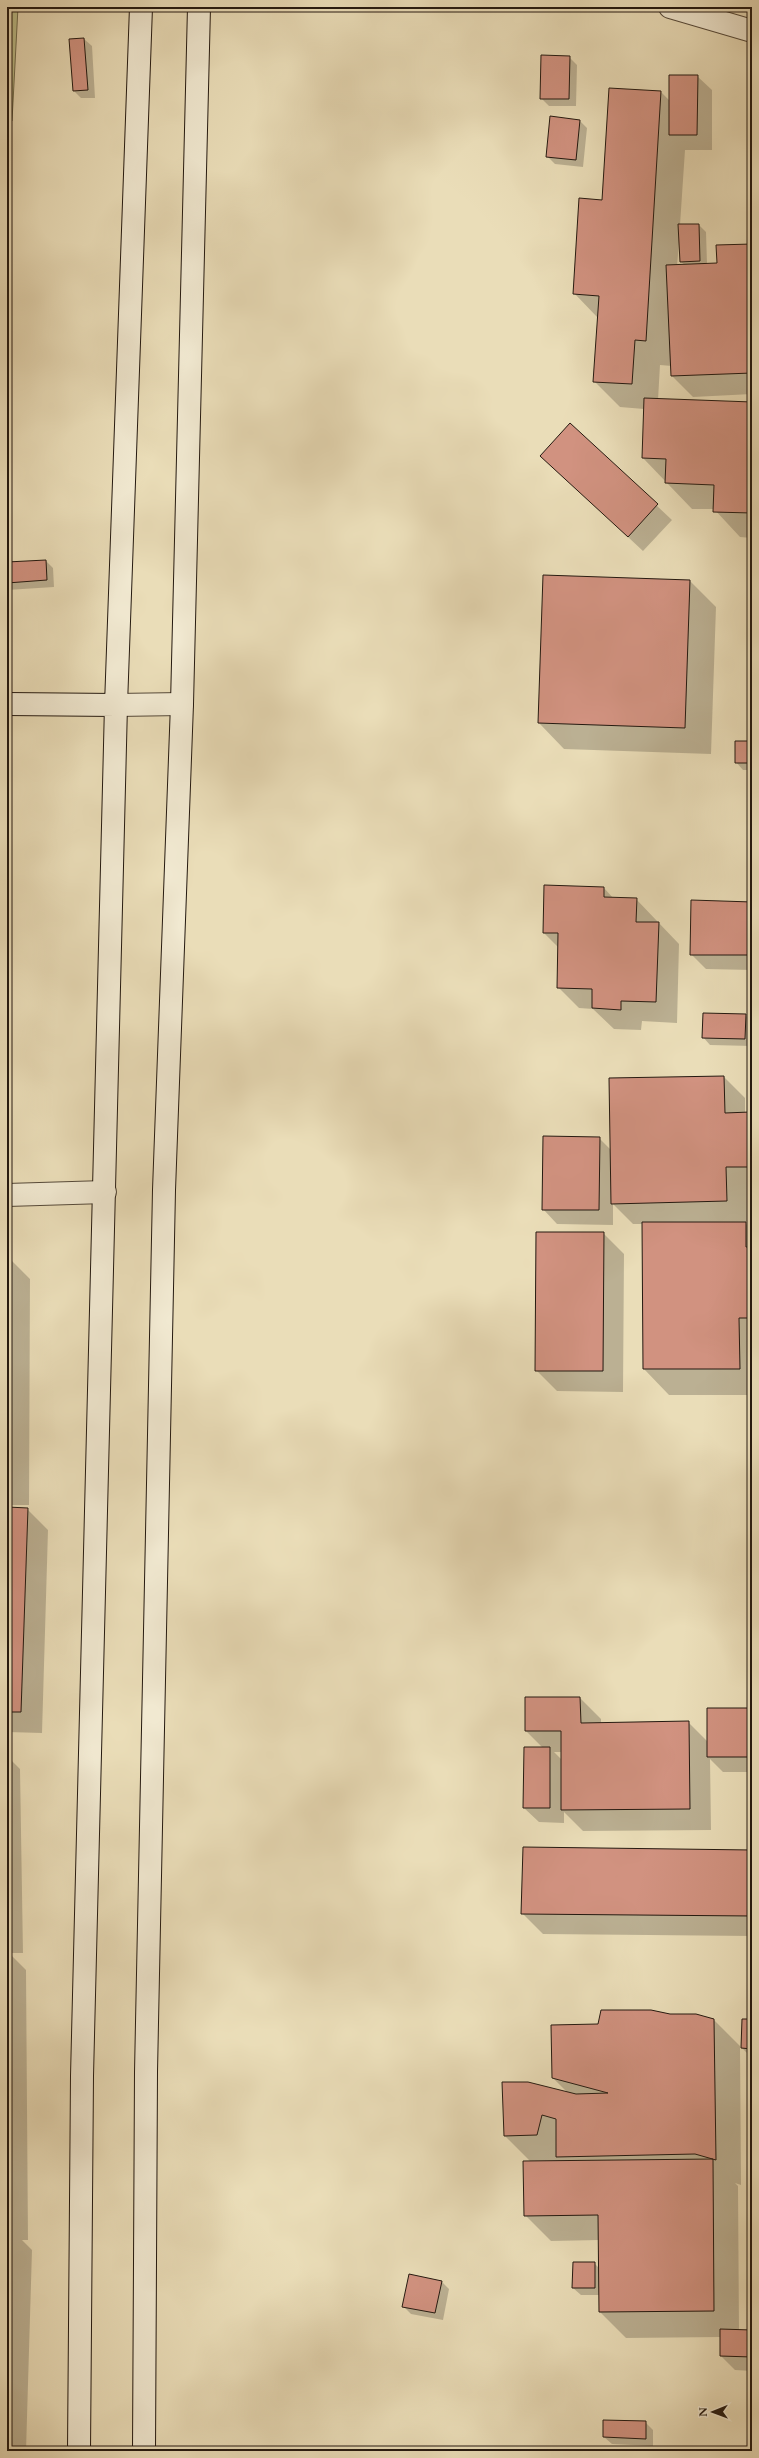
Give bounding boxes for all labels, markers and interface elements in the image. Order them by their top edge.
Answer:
north arrow [693,2392,733,2432]
text: N [696,2407,711,2417]

